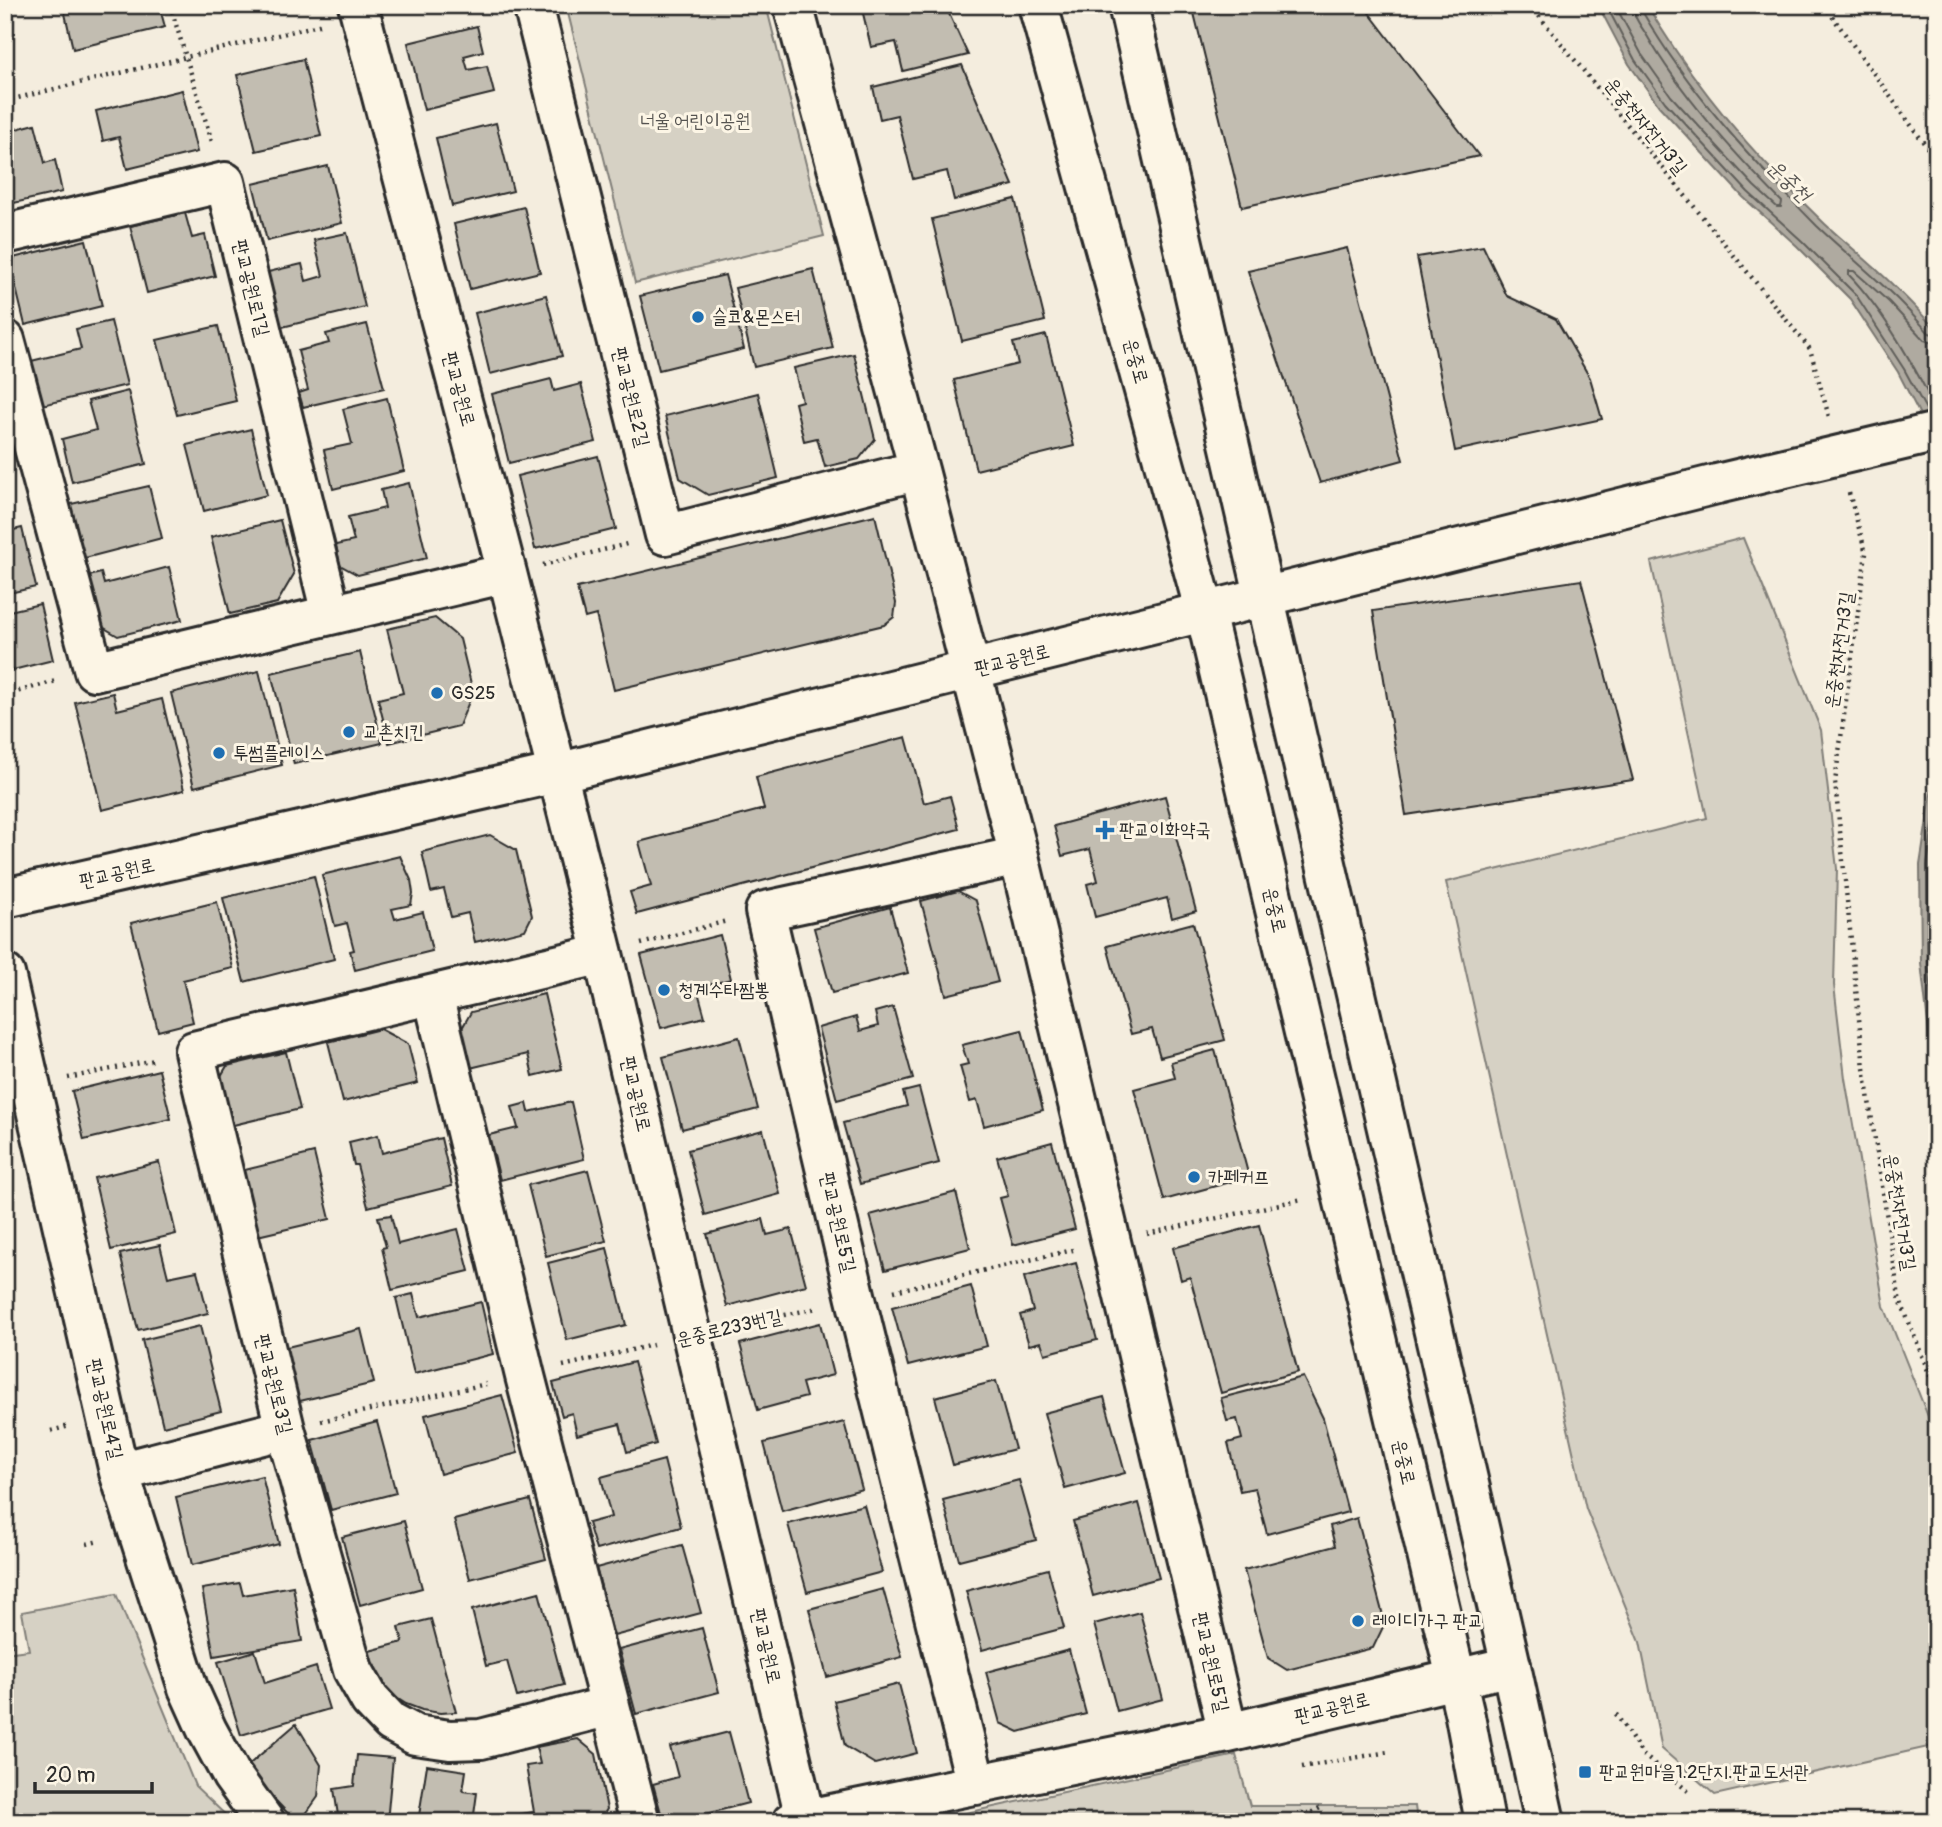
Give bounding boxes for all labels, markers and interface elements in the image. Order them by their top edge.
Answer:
street label: 운중천자전거3길 [1600,73,1692,179]
park label: 너울 어린이공원 [639,109,751,133]
water label: 운중천 [1761,154,1818,210]
street label: 판교공원로1길 [227,237,275,339]
place label: 슬코&몬스터 [712,305,800,329]
marker: 슬코&몬스터 [690,309,706,325]
street label: 운중로 [1118,336,1154,386]
street label: 판교공원로2길 [607,344,655,450]
street label: 판교공원로 [438,349,480,429]
street label: 운중천자전거3길 [1819,590,1859,710]
street label: 판교공원로 [972,639,1052,681]
place label: GS25 [451,681,496,705]
marker: GS25 [429,685,445,701]
place label: 교촌치킨 [363,720,424,744]
marker: 교촌치킨 [341,724,357,740]
place label: 투썸플레이스 [233,741,325,765]
marker: 투썸플레이스 [211,745,227,761]
place label: 판교이화약국 [1119,818,1211,842]
marker: 판교이화약국 [1097,822,1113,838]
street label: 판교공원로 [77,853,157,893]
street label: 운중로 [1258,885,1292,935]
place label: 청계수타짬뽕 [678,978,770,1002]
marker: 청계수타짬뽕 [656,982,672,998]
street label: 판교공원로 [616,1054,656,1134]
street label: 운중천자전거3길 [1879,1152,1921,1272]
place label: 카페커프 [1208,1165,1269,1189]
marker: 카페커프 [1186,1169,1202,1185]
street label: 판교공원로5길 [815,1170,861,1274]
street label: 운중로233번길 [674,1304,784,1352]
street label: 판교공원로3길 [250,1331,298,1437]
street label: 판교공원로4길 [82,1356,128,1462]
street label: 운중로 [1387,1437,1421,1487]
street label: 판교공원로 [746,1606,786,1686]
place label: 레이디가구 판교 [1372,1609,1483,1633]
street label: 판교공원로5길 [1188,1610,1234,1714]
marker: 레이디가구 판교 [1350,1613,1366,1629]
street label: 판교공원로 [1292,1687,1372,1729]
scale bar [35,1750,152,1794]
place label: 판교원마을1.2단지.판교도서관 [1599,1760,1809,1784]
text: 20 m [46,1762,95,1789]
marker: 판교원마을1.2단지.판교도서관 [1577,1764,1593,1780]

